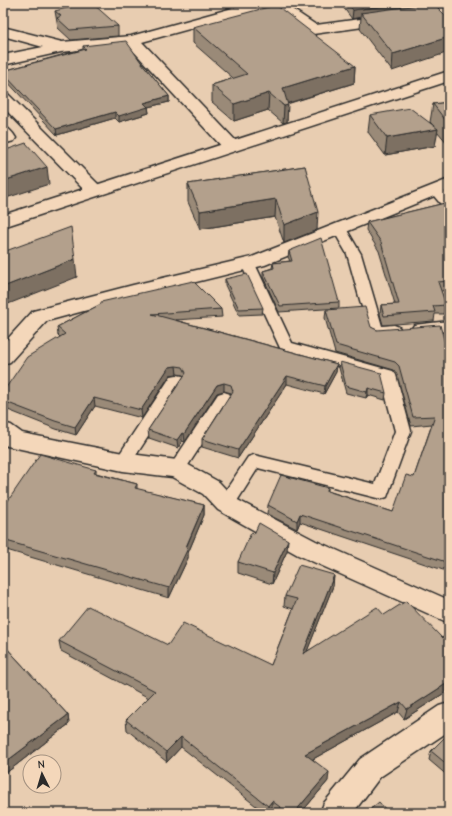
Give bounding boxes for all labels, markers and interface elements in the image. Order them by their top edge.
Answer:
north arrow [22,754,62,794]
text: N [37,758,45,771]

